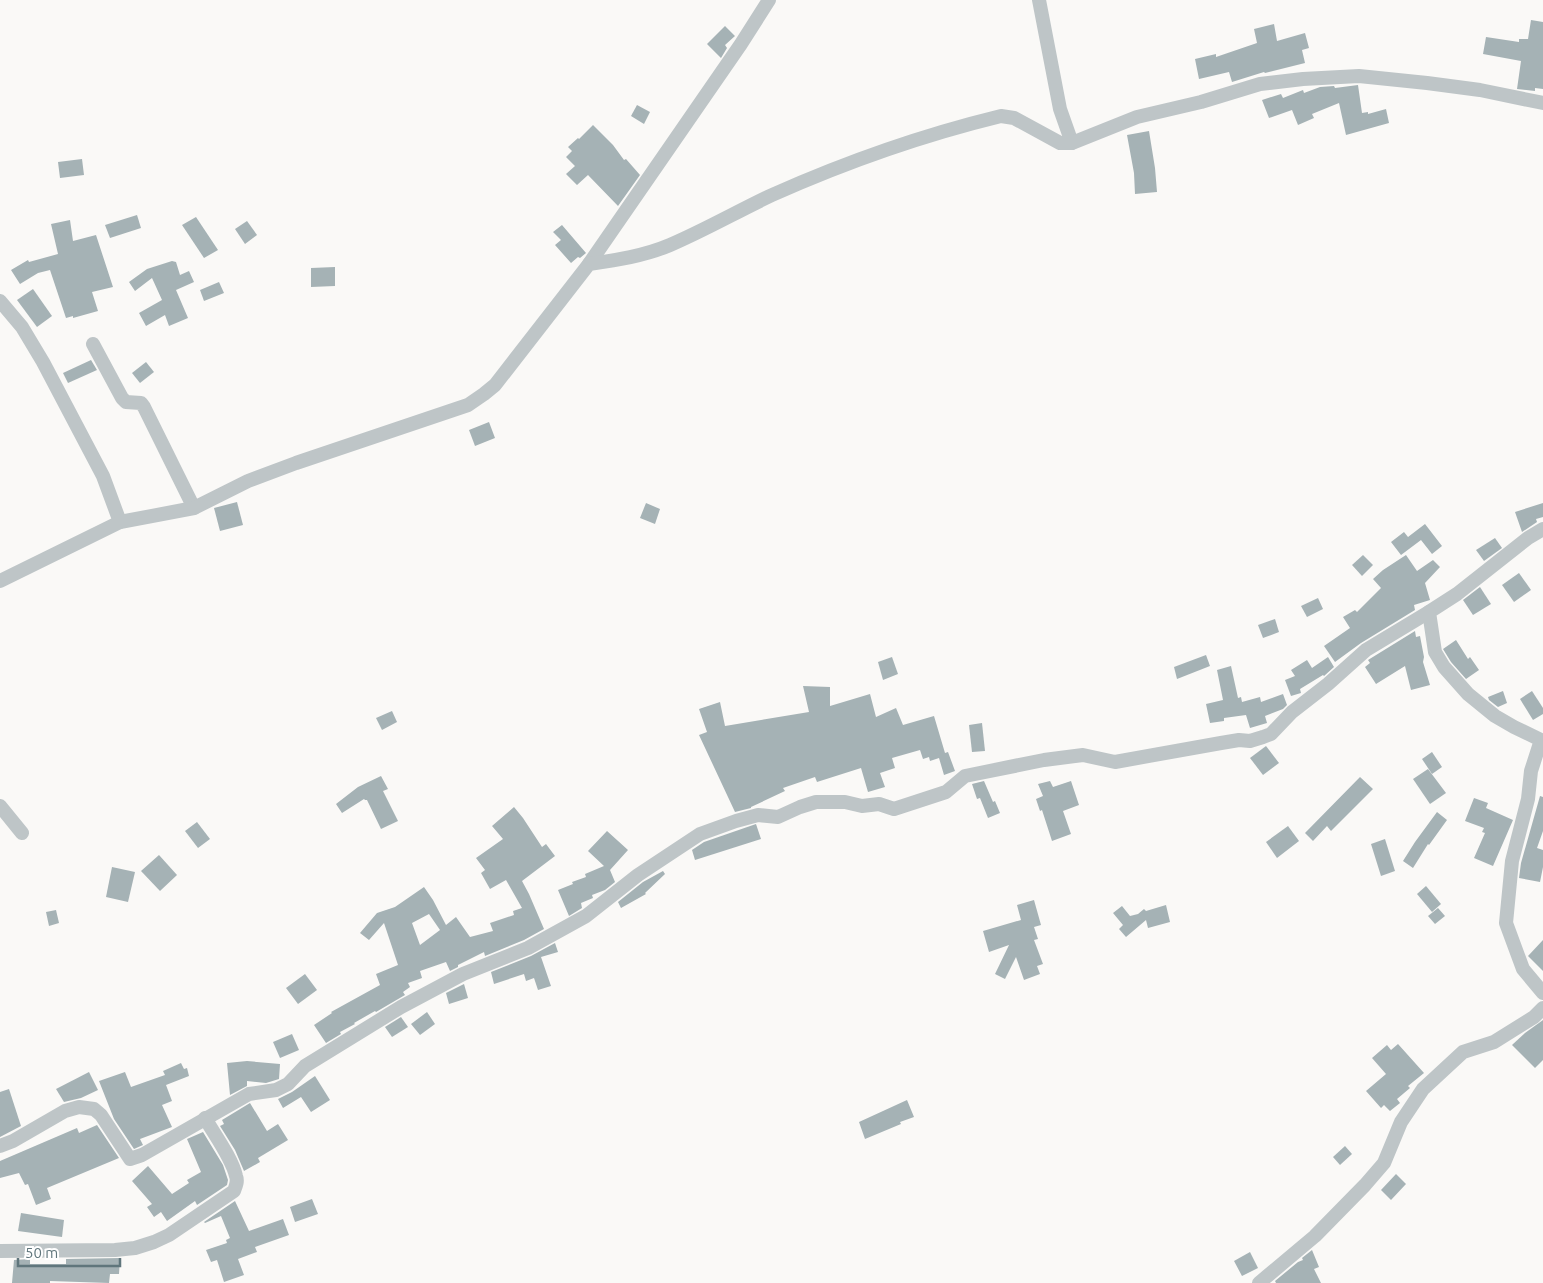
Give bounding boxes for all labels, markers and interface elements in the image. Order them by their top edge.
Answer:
scale bar [18,1236,120,1268]
text: 50 m [25,1244,58,1261]

